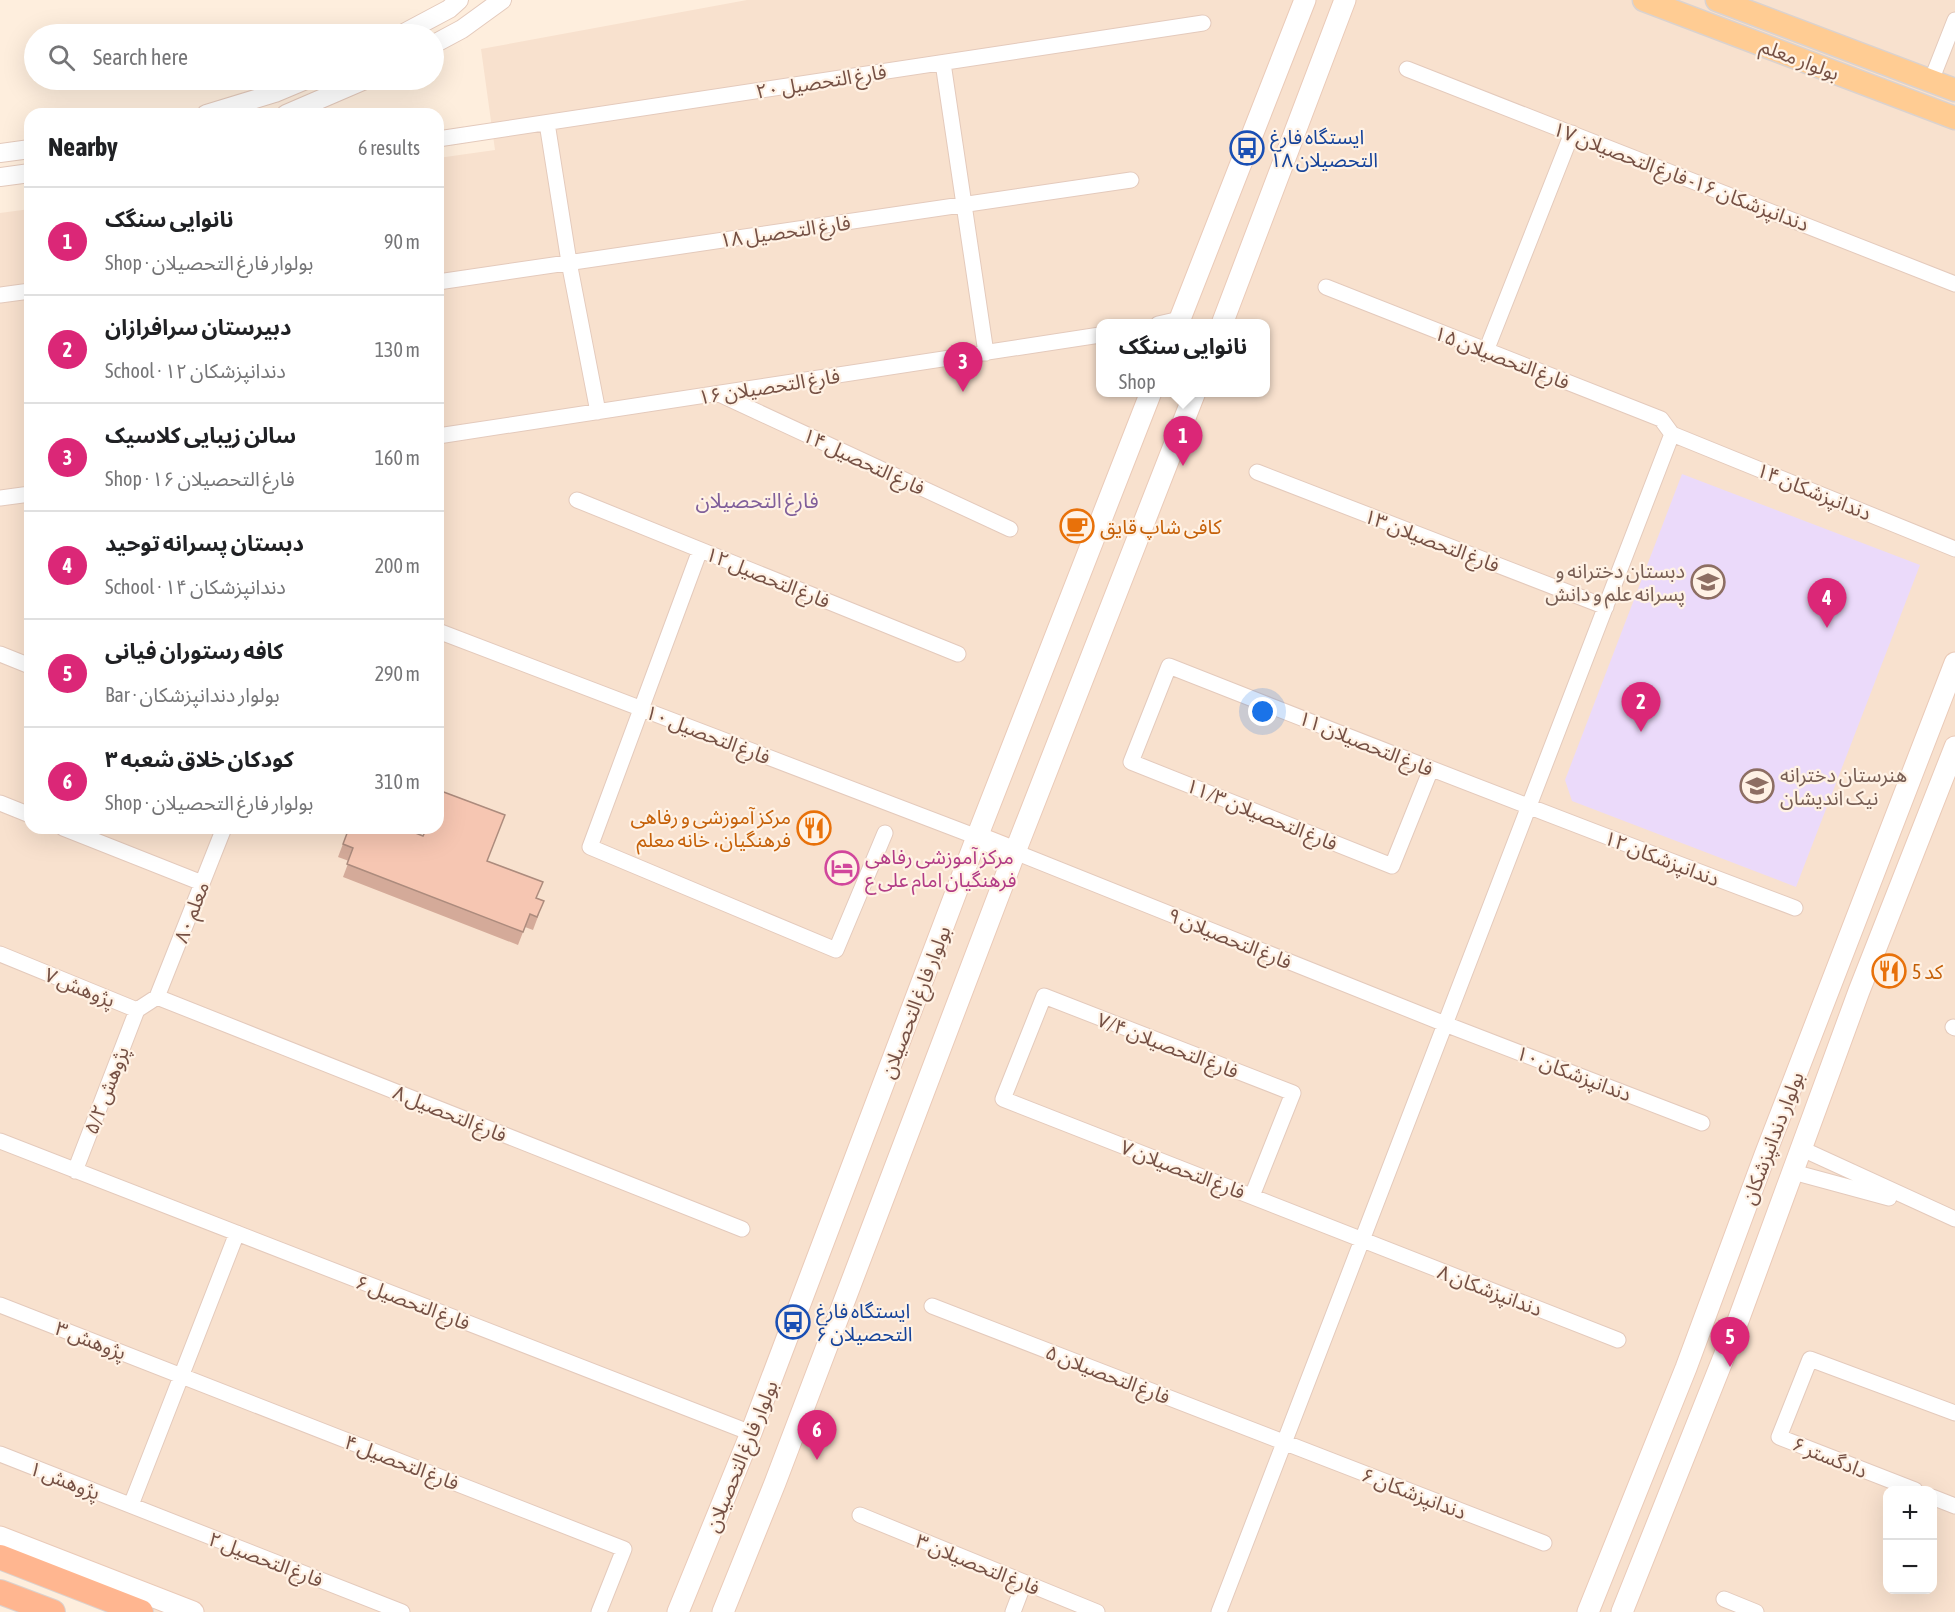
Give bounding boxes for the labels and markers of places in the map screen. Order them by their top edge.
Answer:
place label: ایستگاه فارغ التحصیلان ۱۸ [1270,125,1378,172]
bus stop icon: ایستگاه فارغ التحصیلان ۱۸ [1229,130,1265,166]
pin: 3 [944,342,982,392]
pin: 1 [1164,416,1202,466]
cafe icon: کافی شاپ قایق [1059,508,1095,544]
place label: کافی شاپ قایق [1100,515,1222,540]
place label: دبستان دخترانه و پسرانه علم و دانش [1545,559,1685,609]
school or university icon: دبستان دخترانه و پسرانه علم و دانش [1690,564,1726,600]
pin: 4 [1808,578,1846,628]
pin: 2 [1622,682,1660,732]
place label: هنرستان دخترانه نیک اندیشان [1780,763,1907,810]
school or university icon: هنرستان دخترانه نیک اندیشان [1739,768,1775,804]
place label: مرکز آموزشی و رفاهی فرهنگیان، خانه معلم [631,805,791,855]
restaurant icon: مرکز آموزشی و رفاهی فرهنگیان، خانه معلم [796,810,832,846]
place label: مرکز آموزشی رفاهی فرهنگیان امام علی ع [865,845,1016,895]
hotel icon: مرکز آموزشی رفاهی فرهنگیان امام علی ع [824,850,860,886]
restaurant icon: کد 5 [1871,953,1907,989]
place label: کد 5 [1912,960,1944,983]
place label: ایستگاه فارغ التحصیلان ۶ [816,1299,912,1346]
bus stop icon: ایستگاه فارغ التحصیلان ۶ [775,1304,811,1340]
pin: 5 [1710,1318,1750,1367]
pin: 6 [798,1410,836,1460]

